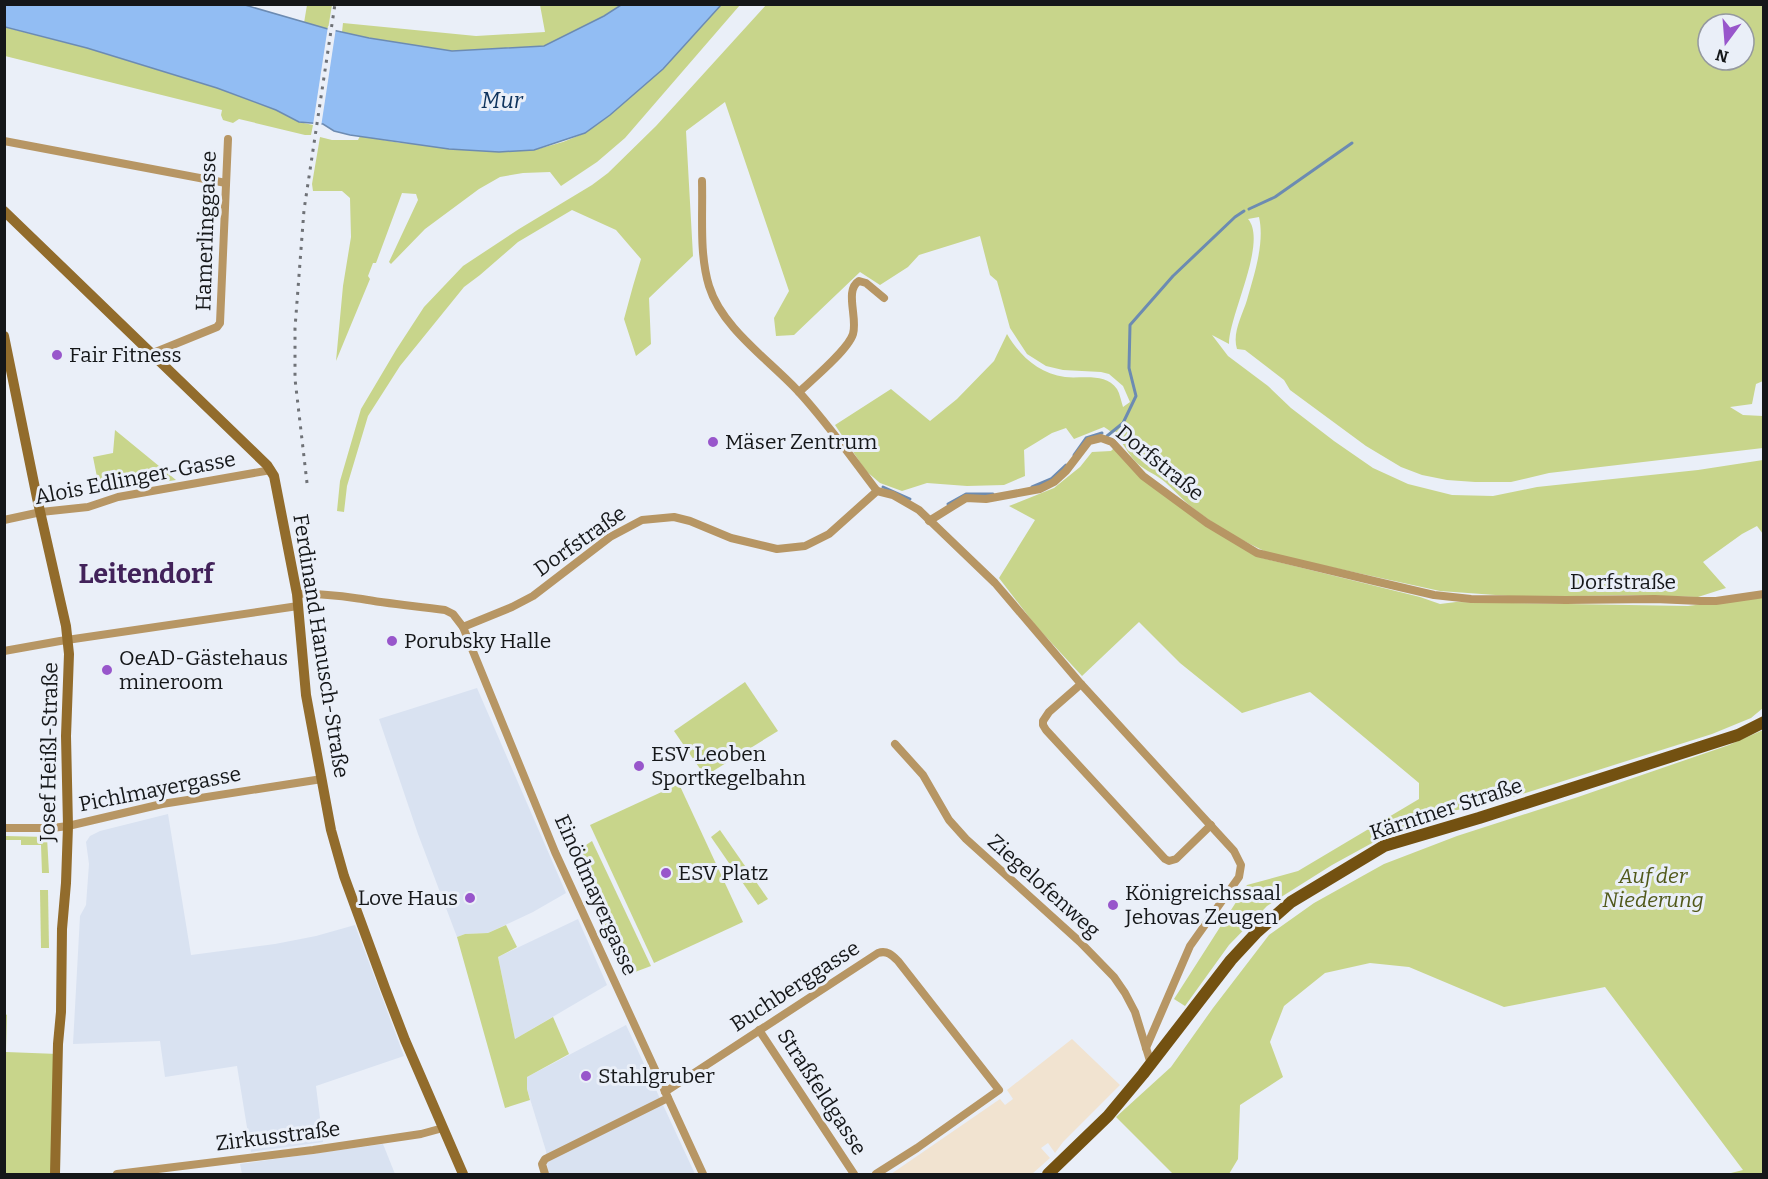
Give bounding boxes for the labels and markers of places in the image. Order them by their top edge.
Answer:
place label: Fair Fitness [69,342,182,368]
marker: Fair Fitness [50,348,64,362]
place label: Mäser Zentrum [725,429,877,455]
marker: Mäser Zentrum [706,435,720,449]
place label: Porubsky Halle [404,628,551,654]
marker: Porubsky Halle [385,634,399,648]
place label: OeAD-Gästehaus mineroom [119,645,288,695]
marker: OeAD-Gästehaus mineroom [100,663,114,677]
place label: ESV Leoben Sportkegelbahn [651,741,806,791]
marker: ESV Leoben Sportkegelbahn [632,759,646,773]
place label: ESV Platz [678,860,768,886]
marker: ESV Platz [659,866,673,880]
place label: Königreichssaal Jehovas Zeugen [1124,880,1281,930]
place label: Love Haus [358,885,458,911]
marker: Love Haus [463,891,477,905]
marker: Königreichssaal Jehovas Zeugen [1106,898,1120,912]
place label: Stahlgruber [598,1063,715,1089]
marker: Stahlgruber [579,1069,593,1083]

